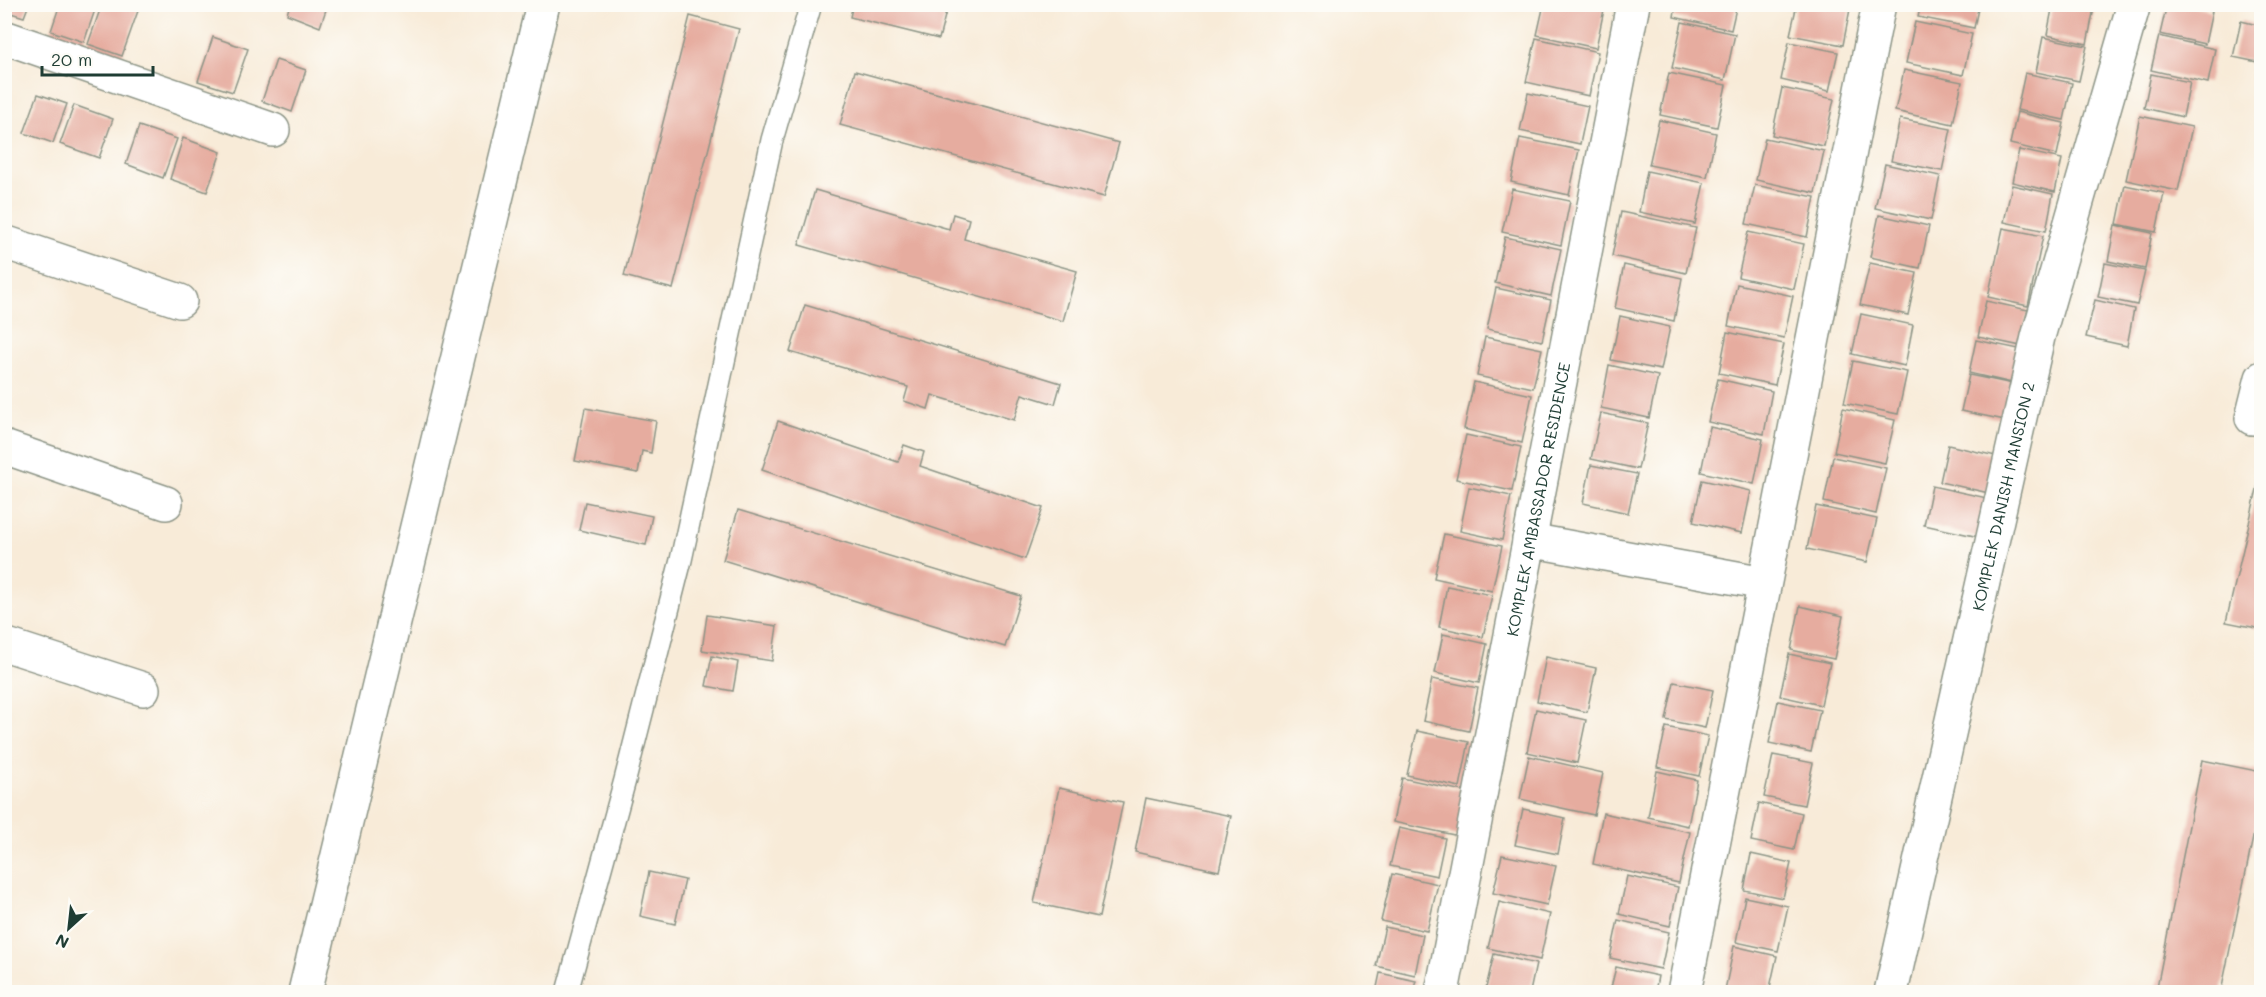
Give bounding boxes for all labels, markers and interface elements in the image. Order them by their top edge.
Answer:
scale bar [42,39,153,77]
text: 20 m [51,47,92,71]
street label: KOMPLEK AMBASSADOR RESIDENCE [1501,360,1574,638]
street label: KOMPLEK DANISH MANSION 2 [1966,380,2038,613]
north arrow [39,898,99,958]
text: N [52,930,72,954]

